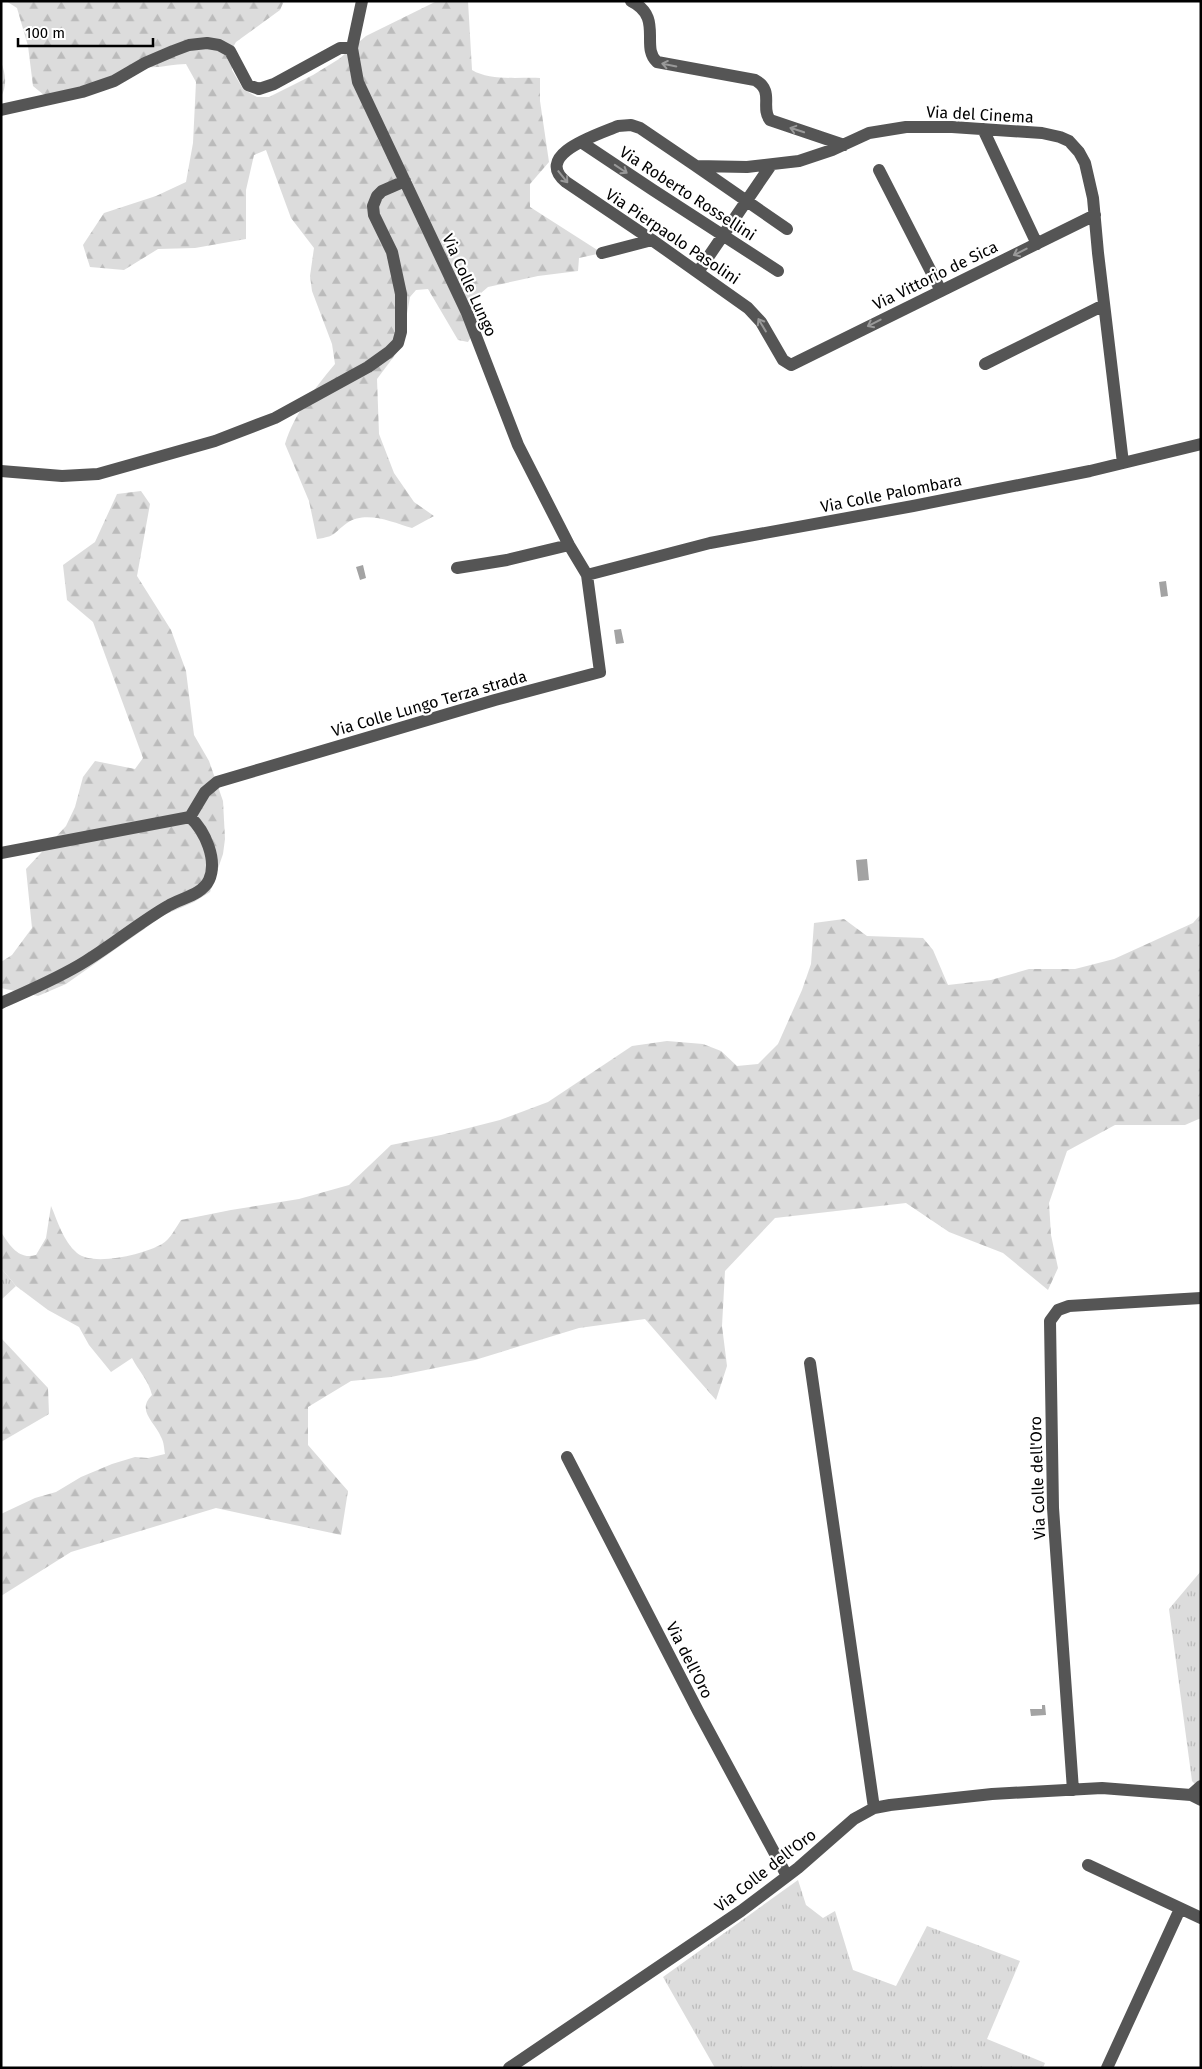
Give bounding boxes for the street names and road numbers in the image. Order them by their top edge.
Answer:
street label: Via del Cinema [926,102,1034,127]
street label: Via Roberto Rossellini [616,142,759,245]
street label: Via Pierpaolo Pasolini [602,184,743,288]
street label: Via Colle Lungo [438,231,501,340]
street label: Via Vittorio de Sica [870,237,1001,314]
street label: Via Colle Palombara [819,470,963,517]
street label: Via Colle Lungo Terza strada [329,666,529,740]
street label: Via Colle dell'Oro [1026,1416,1049,1540]
street label: Via dell'Oro [662,1619,717,1702]
street label: Via Colle dell'Oro [711,1825,820,1916]

